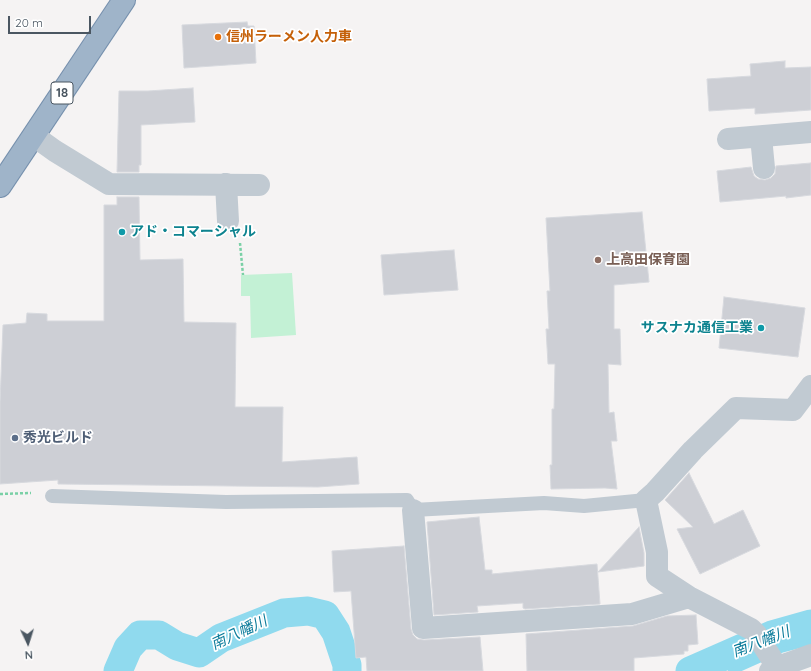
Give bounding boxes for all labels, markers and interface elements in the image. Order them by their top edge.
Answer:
scale bar [10,8,93,34]
text: 20 m [15,15,43,30]
place label: 信州ラーメン人力車 [226,29,352,45]
marker: 信州ラーメン人力車 [213,32,223,42]
road number: 18 [51,82,73,104]
place label: アド・コマーシャル [130,224,256,240]
marker: アド・コマーシャル [117,227,127,237]
place label: 上高田保育園 [606,252,690,268]
marker: 上高田保育園 [593,255,603,265]
place label: サスナカ通信工業 [641,320,753,336]
marker: サスナカ通信工業 [756,323,766,333]
place label: 秀光ビルド [23,430,93,446]
marker: 秀光ビルド [10,433,20,443]
water label: 南八幡川 [208,612,270,654]
north arrow [8,623,48,663]
water label: 南八幡川 [730,623,792,661]
text: N [24,648,33,662]

